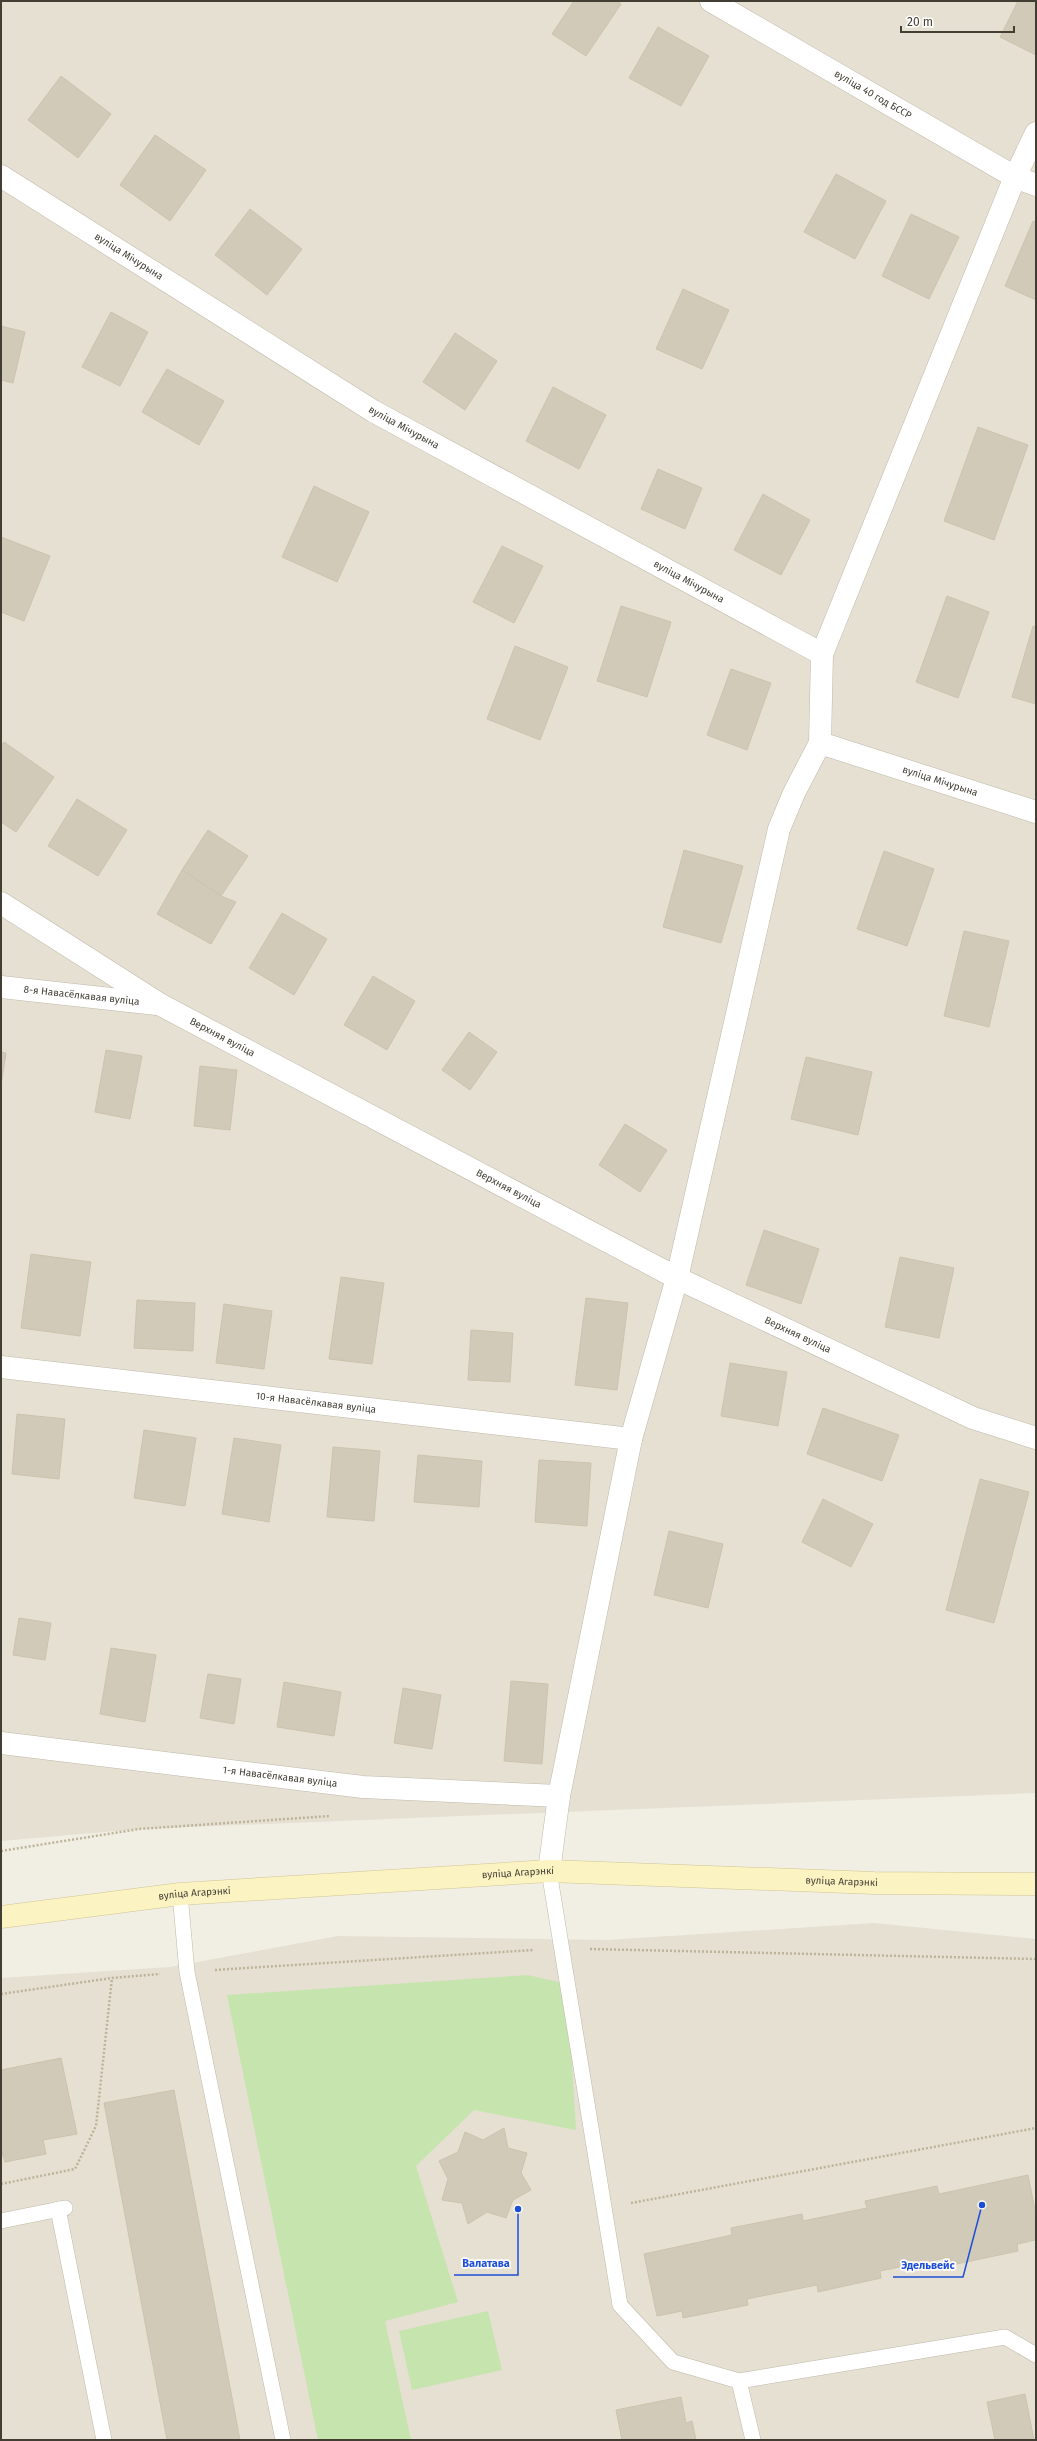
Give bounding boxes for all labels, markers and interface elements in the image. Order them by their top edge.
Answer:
scale bar [901,8,1014,34]
text: 20 m [907,15,933,29]
street label: вуліца 40 год БССР [832,68,914,122]
street label: вуліца Мічурына [92,231,165,283]
street label: вуліца Мічурына [366,404,441,452]
street label: вуліца Мічурына [651,558,726,606]
street label: вуліца Мічурына [901,764,979,799]
street label: 8-я Навасёлкавая вуліца [23,984,140,1008]
street label: Верхняя вуліца [188,1015,257,1060]
street label: Верхняя вуліца [474,1167,543,1211]
street label: Верхняя вуліца [763,1314,833,1356]
street label: 10-я Навасёлкавая вуліца [255,1390,377,1416]
street label: 1-я Навасёлкавая вуліца [222,1764,338,1790]
street label: вуліца Агарэнкі [481,1864,554,1881]
street label: вуліца Агарэнкі [805,1874,878,1889]
street label: вуліца Агарэнкі [158,1884,231,1903]
callout: Валатава [454,2252,518,2275]
callout: Эдельвейс [893,2254,963,2277]
text: Валатава [462,2257,510,2270]
text: Эдельвейс [901,2259,956,2272]

